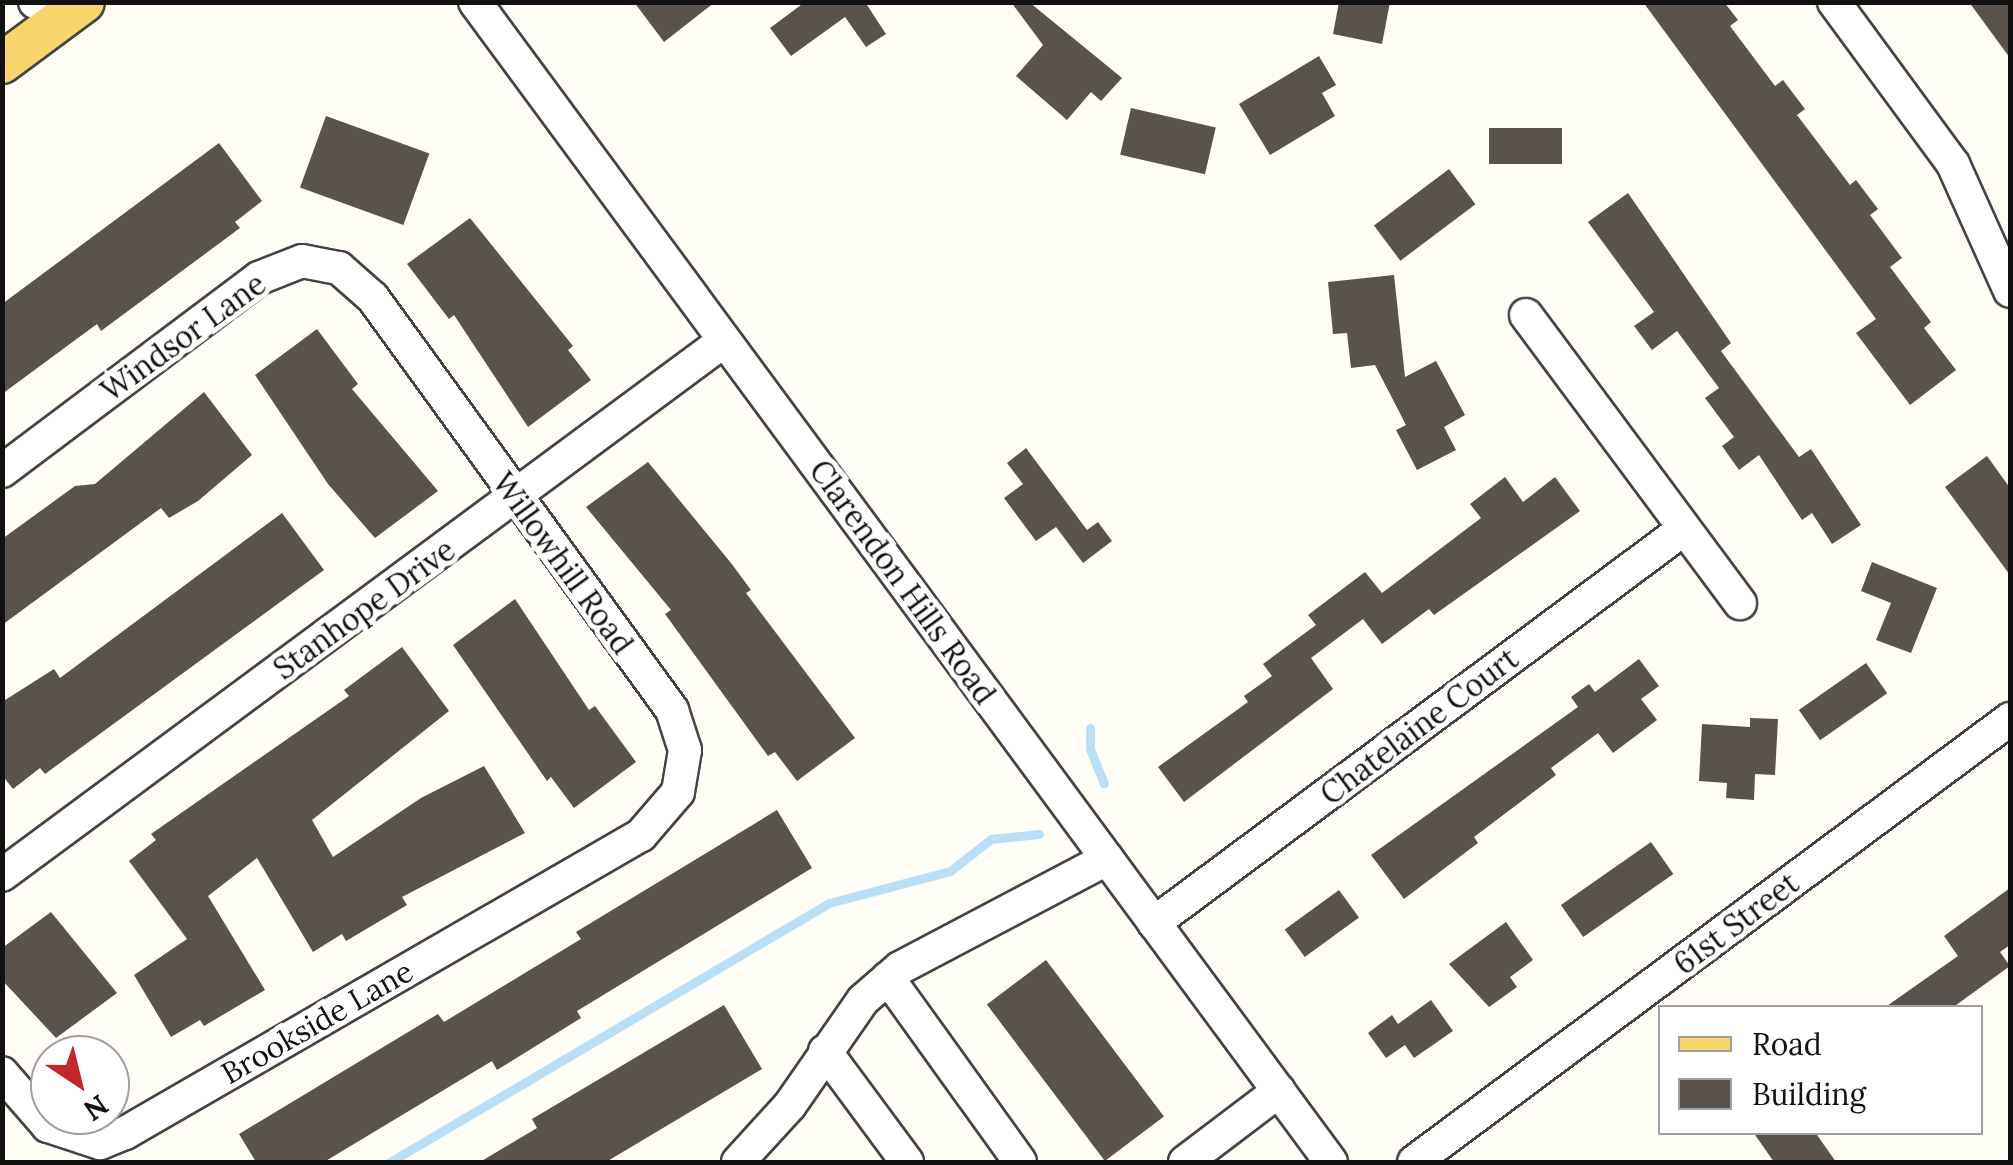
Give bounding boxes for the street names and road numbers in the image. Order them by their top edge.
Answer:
street label: Windsor Lane [94,265,272,409]
street label: Clarendon Hills Road [802,453,1004,711]
street label: Willowhill Road [485,465,641,661]
street label: Stanhope Drive [267,531,461,687]
street label: Chatelaine Court [1313,640,1525,812]
street label: 61st Street [1667,864,1805,982]
street label: Brookside Lane [215,953,419,1091]

